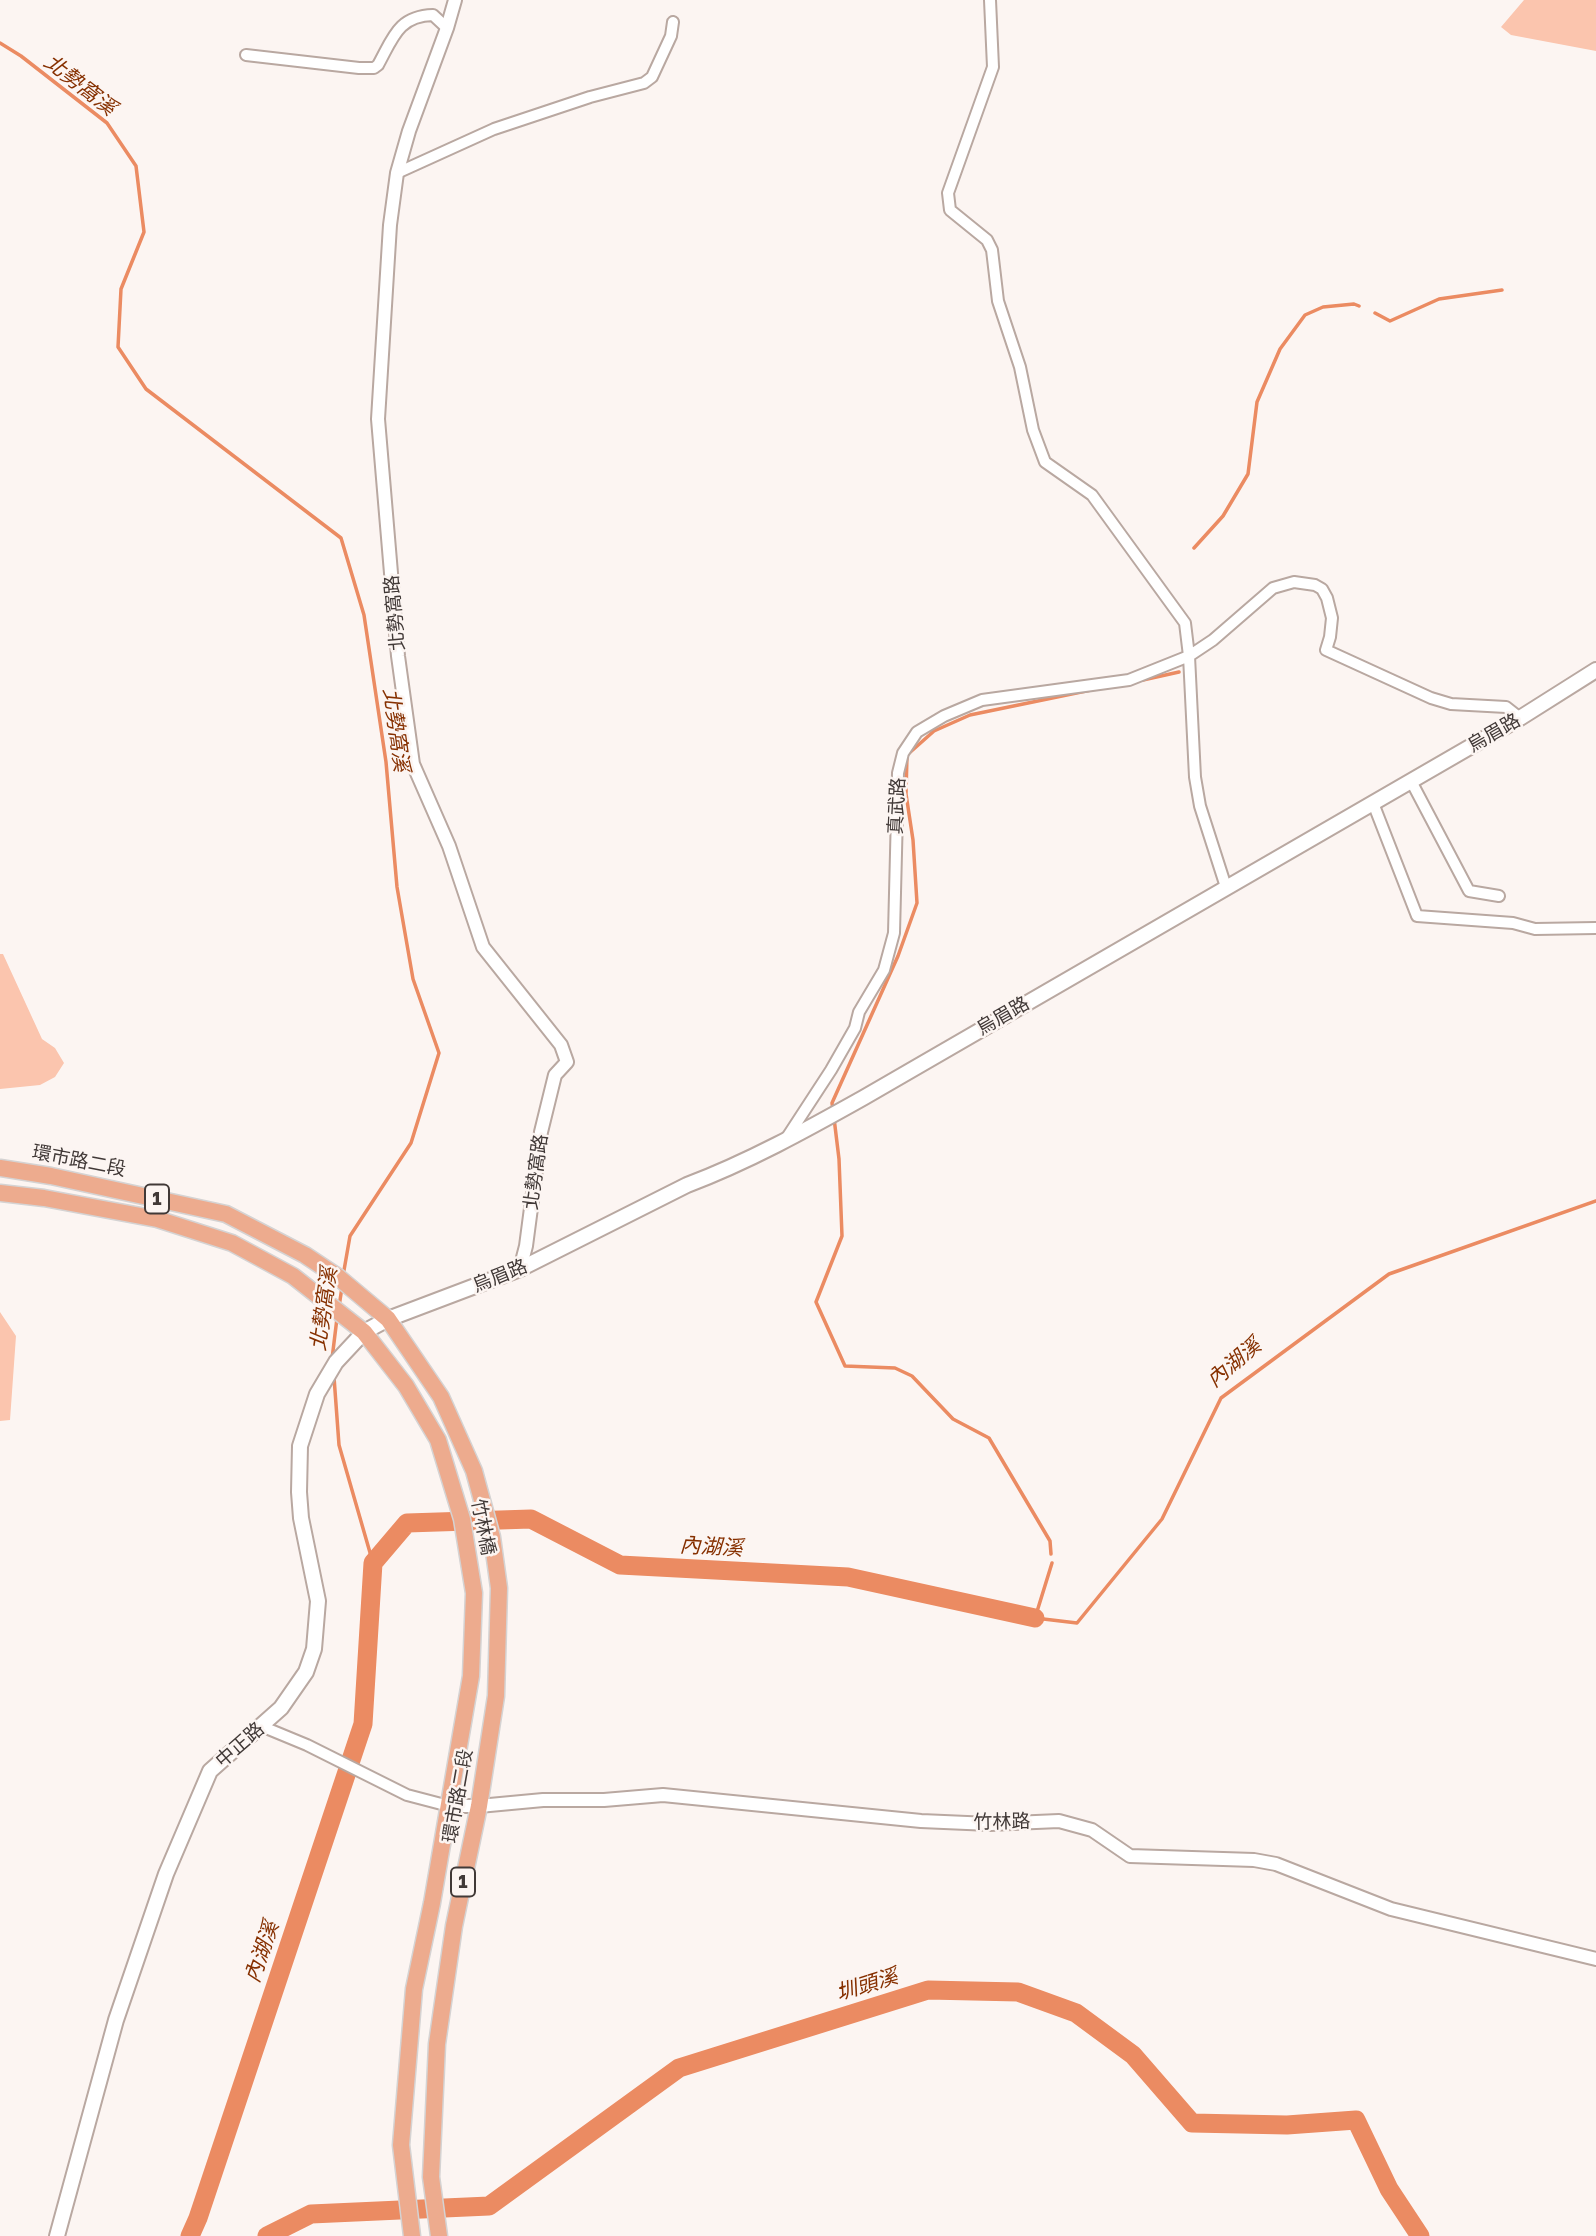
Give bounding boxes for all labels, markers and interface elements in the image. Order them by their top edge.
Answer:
water label: 北勢窩溪 [39,49,121,121]
street label: 北勢窩路 [380,574,410,652]
water label: 北勢窩溪 [378,687,414,773]
street label: 烏眉路 [1464,709,1524,757]
street label: 真武路 [884,777,910,835]
street label: 烏眉路 [973,992,1033,1040]
street label: 北勢窩路 [519,1133,553,1211]
street label: 環市路二段 [30,1141,128,1181]
road number: 1 [145,1184,169,1214]
street label: 烏眉路 [469,1255,531,1297]
water label: 北勢窩溪 [306,1266,342,1352]
water label: 內湖溪 [1202,1333,1266,1393]
street label: 竹林橋 [466,1497,500,1557]
water label: 內湖溪 [679,1533,743,1561]
street label: 中正路 [211,1718,269,1772]
street label: 環市路二段 [439,1747,477,1845]
street label: 竹林路 [973,1810,1031,1834]
road number: 1 [451,1868,475,1896]
water label: 內湖溪 [240,1918,284,1986]
water label: 圳頭溪 [833,1964,901,2006]

